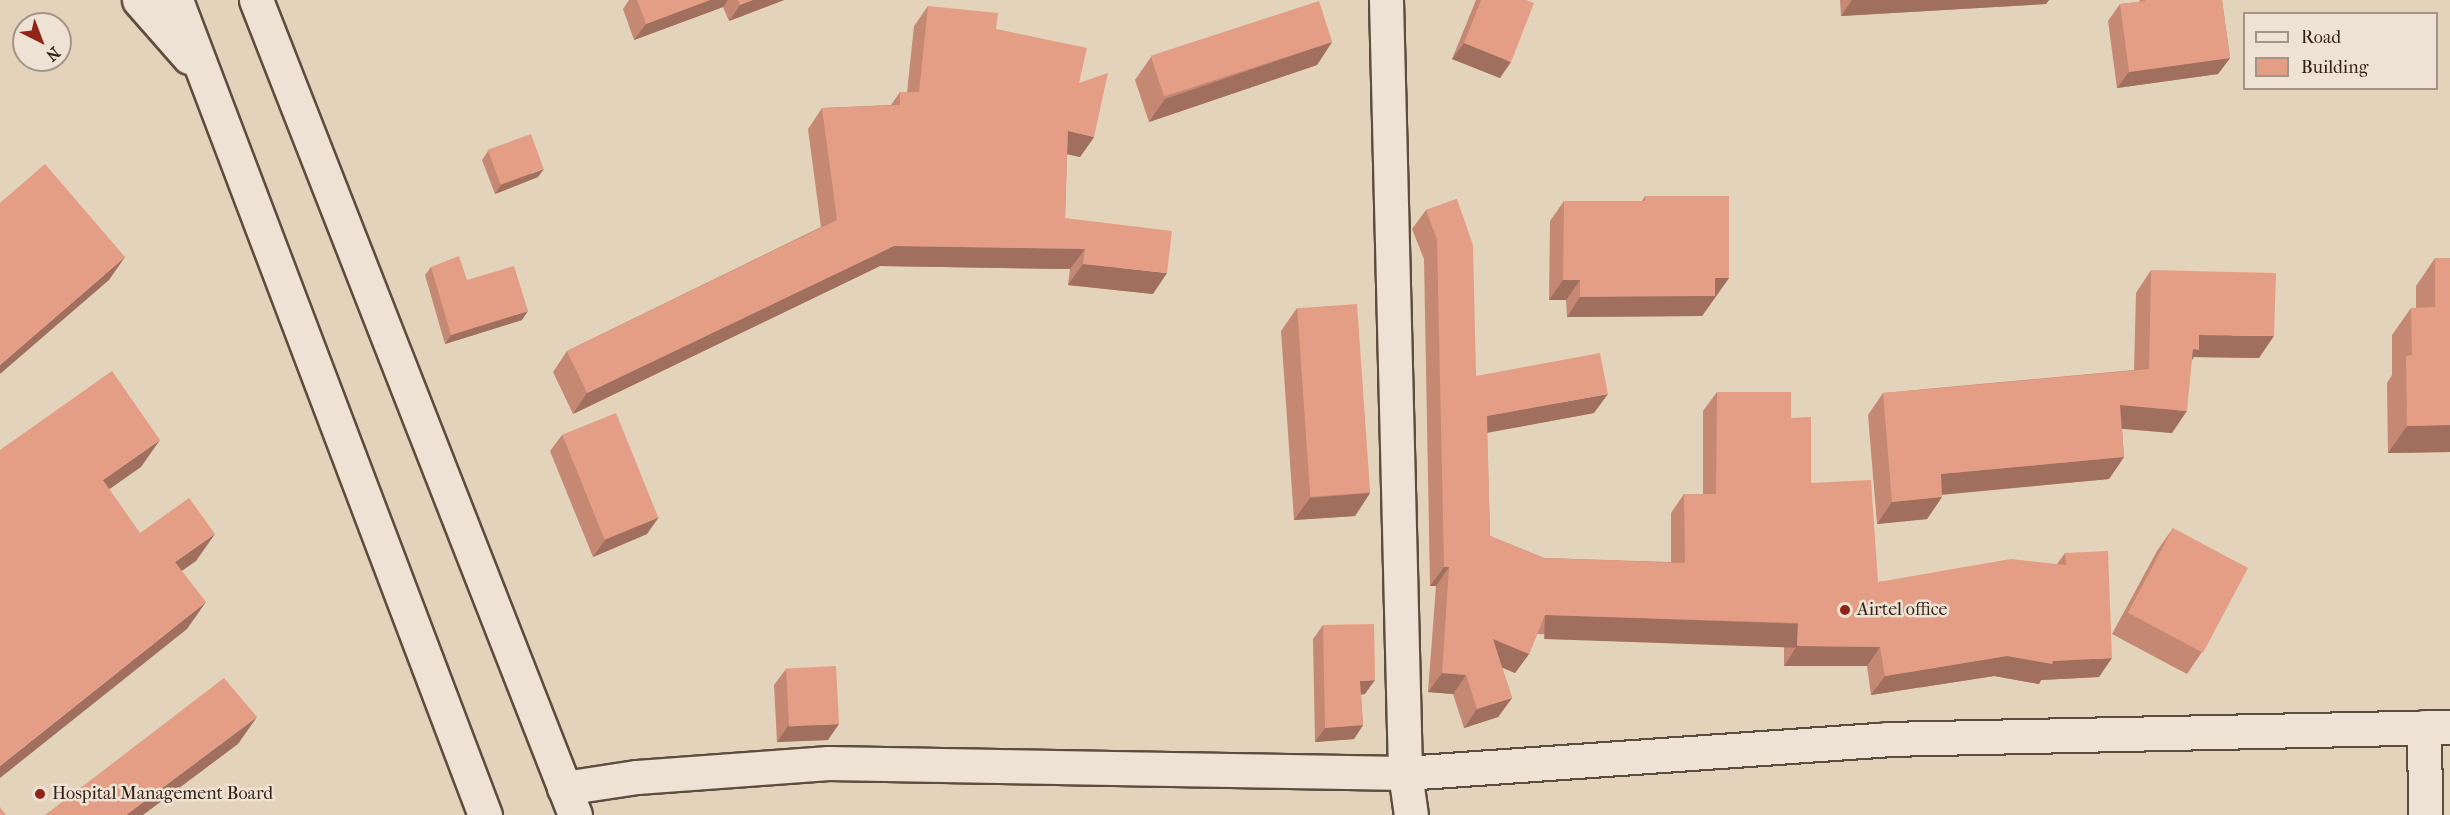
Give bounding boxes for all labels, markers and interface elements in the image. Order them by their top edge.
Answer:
north arrow [12,12,72,72]
legend [2243,12,2438,90]
text: Road [2301,27,2341,48]
text: N [42,43,64,65]
text: Building [2301,57,2368,78]
place label: Airtel office [1857,599,1948,621]
marker: Airtel office [1838,603,1852,617]
place label: Hospital Management Board [52,783,273,805]
marker: Hospital Management Board [33,787,47,801]

